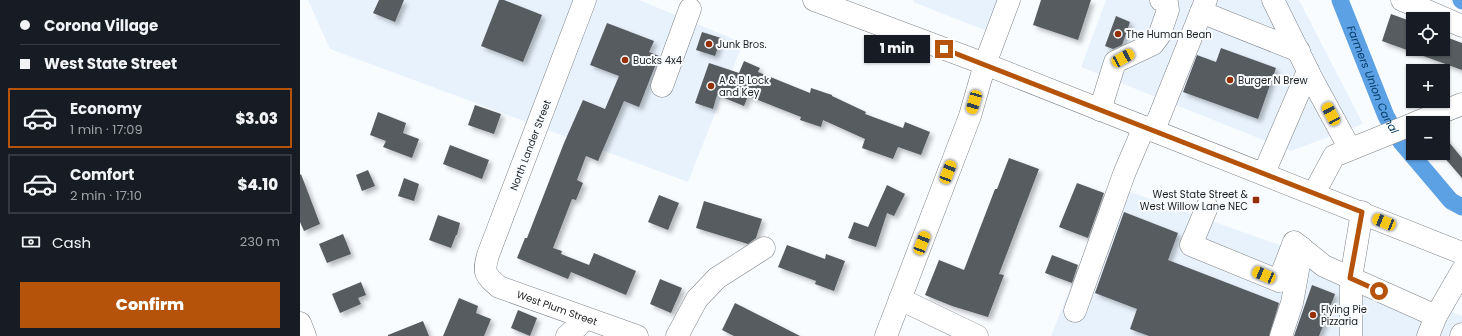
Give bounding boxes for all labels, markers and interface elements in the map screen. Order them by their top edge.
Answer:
map controls [1406,12,1450,160]
button: locate [1406,12,1450,56]
text: Corona Village [44,15,158,36]
water label: Farmers Union Canal [1343,23,1403,137]
place label: The Human Bean [1126,27,1212,42]
marker: The Human Bean [1113,29,1123,39]
callout: 1 min [864,35,930,63]
place label: Junk Bros. [717,37,767,52]
marker: Junk Bros. [704,39,714,49]
text: 1 min [880,39,914,58]
route end [935,40,953,58]
car [1110,47,1136,69]
text: West State Street [44,53,177,74]
place label: Bucks 4x4 [633,53,682,68]
marker: Bucks 4x4 [620,55,630,65]
button: + [1406,64,1450,108]
place label: A & B Lock and Key [719,73,770,100]
place label: Burger N Brew [1238,73,1308,88]
marker: Burger N Brew [1225,75,1235,85]
marker: A & B Lock and Key [706,81,716,91]
car [965,89,983,115]
street label: North Lander Street [506,97,555,193]
text: Economy [70,98,142,119]
icon: car [22,100,58,136]
car [1320,101,1342,127]
text: $3.03 [235,108,278,129]
button: − [1406,116,1450,160]
text: 1 min · 17:09 [70,120,143,139]
car [938,159,958,185]
text: Comfort [70,164,134,185]
icon: car [22,166,58,202]
text: $4.10 [238,174,278,195]
text: 2 min · 17:10 [70,186,142,205]
place label: West State Street & West Willow Lane NEC [1140,187,1249,214]
marker: West State Street & West Willow Lane NEC [1251,195,1261,205]
car [1371,212,1397,232]
car [912,230,932,256]
icon: cash [20,231,42,253]
text: Cash [52,232,91,253]
text: 230 m [240,232,280,251]
car [1251,265,1277,285]
button: Confirm [20,282,280,328]
route start [1370,282,1388,300]
street label: West Plum Street [515,287,600,329]
place label: Flying Pie Pizzaria [1321,302,1367,329]
marker: Flying Pie Pizzaria [1308,310,1318,320]

